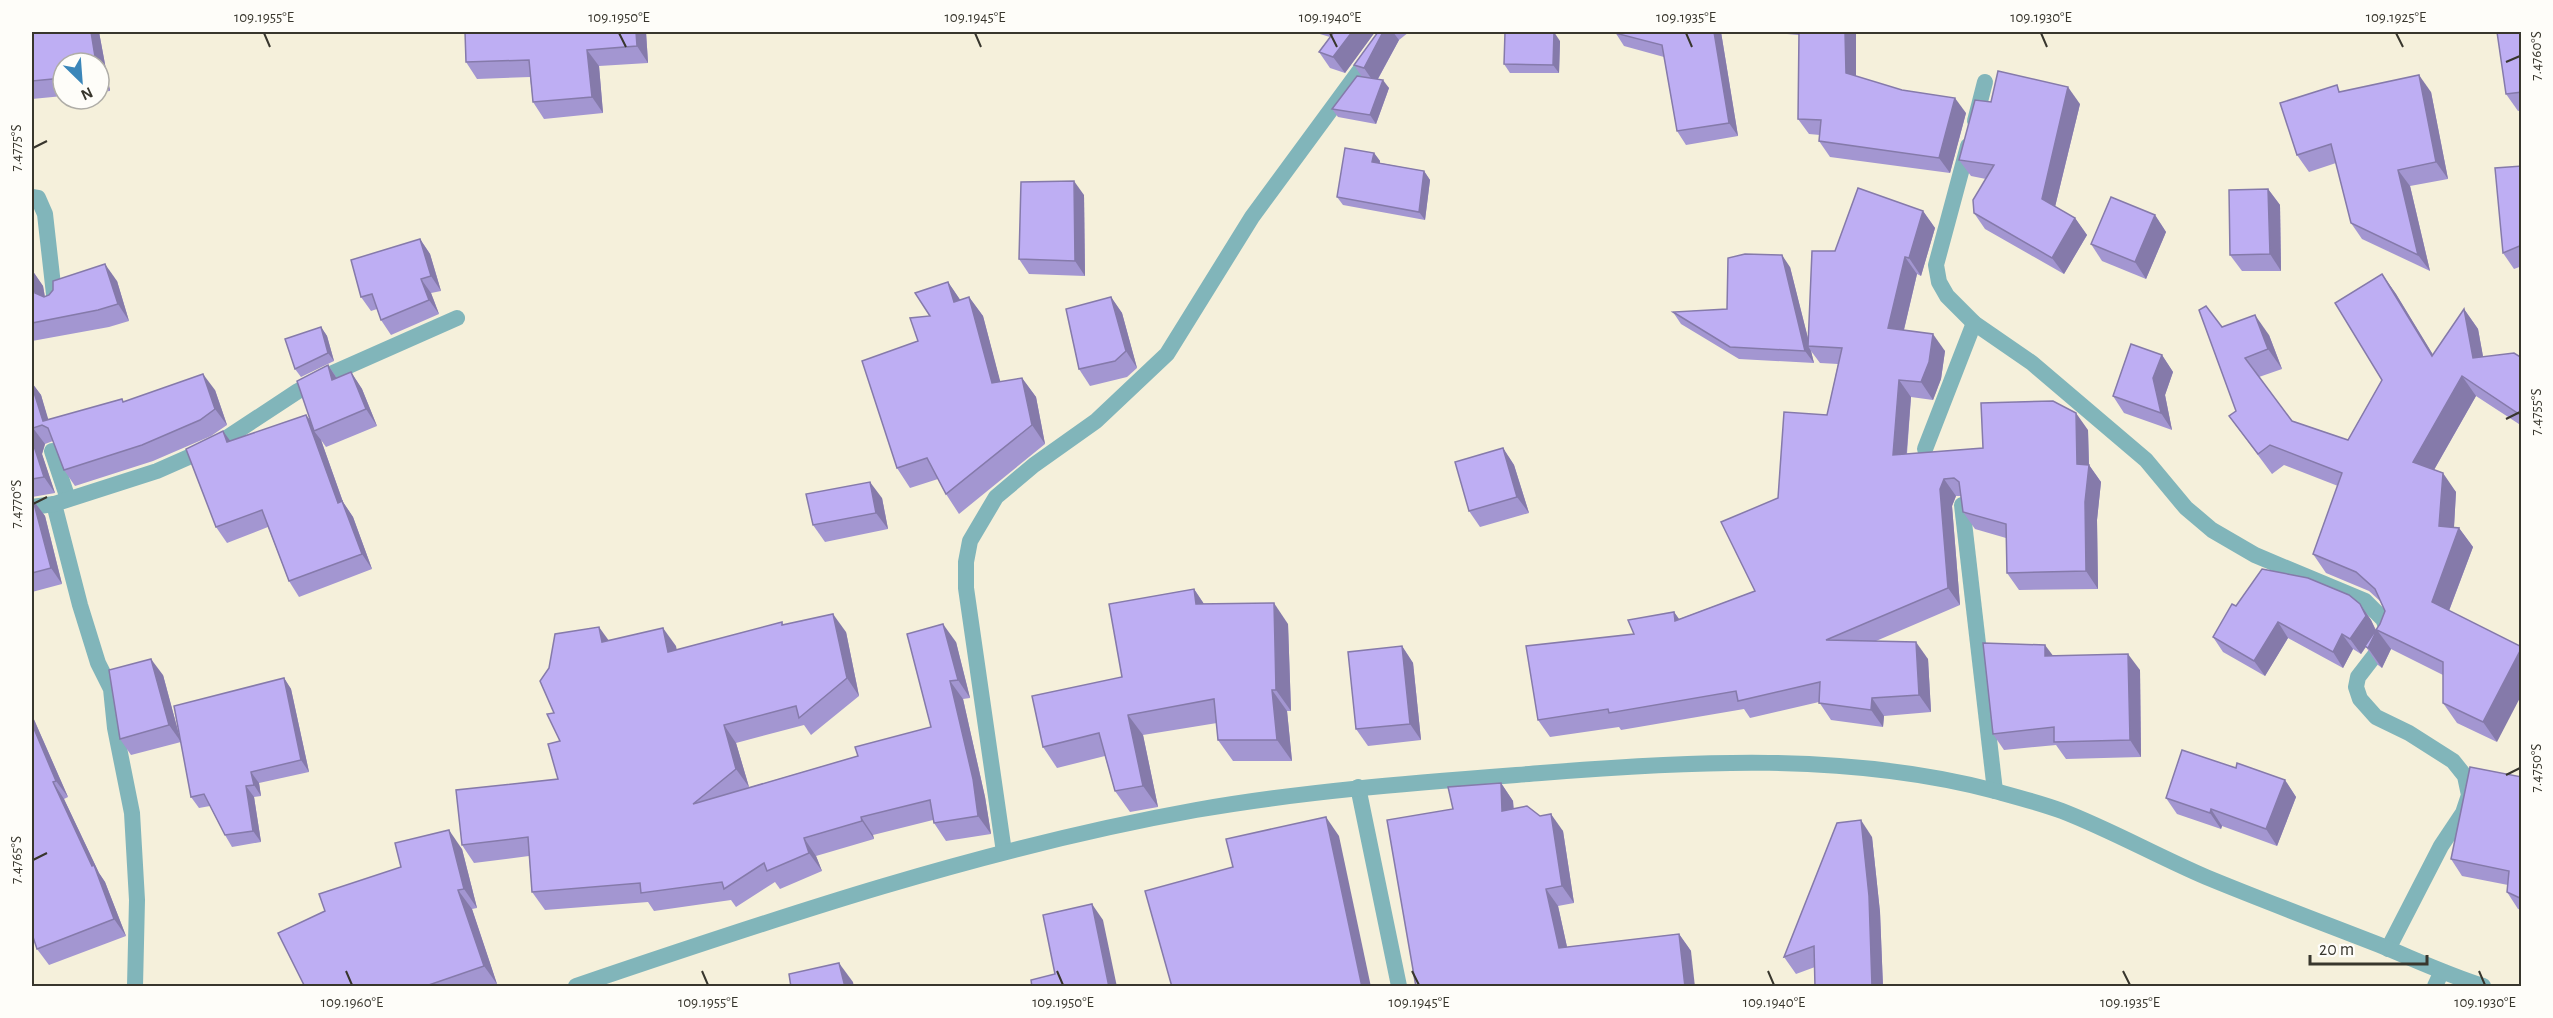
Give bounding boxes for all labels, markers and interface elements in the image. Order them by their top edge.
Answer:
text: 109.1955°E [234,10,294,25]
text: 109.1950°E [588,10,650,25]
text: 109.1945°E [945,10,1005,25]
text: 109.1940°E [1299,10,1361,25]
text: 109.1935°E [1656,10,1716,25]
text: 109.1930°E [2010,10,2072,25]
text: 109.1925°E [2366,10,2426,25]
text: 7.4760°S [2529,31,2544,81]
north arrow [51,51,111,111]
text: N [78,84,95,103]
text: 7.4775°S [9,124,24,172]
text: 7.4755°S [2529,388,2544,436]
text: 7.4770°S [9,480,24,528]
text: 7.4750°S [2529,744,2544,792]
text: 7.4765°S [9,836,24,884]
scale bar [2310,928,2427,966]
text: 20 m [2319,941,2354,959]
text: 109.1960°E [321,995,383,1010]
text: 109.1955°E [678,995,738,1010]
text: 109.1950°E [1032,995,1094,1010]
text: 109.1945°E [1389,995,1449,1010]
text: 109.1940°E [1743,995,1805,1010]
text: 109.1935°E [2100,995,2160,1010]
text: 109.1930°E [2454,995,2516,1010]

